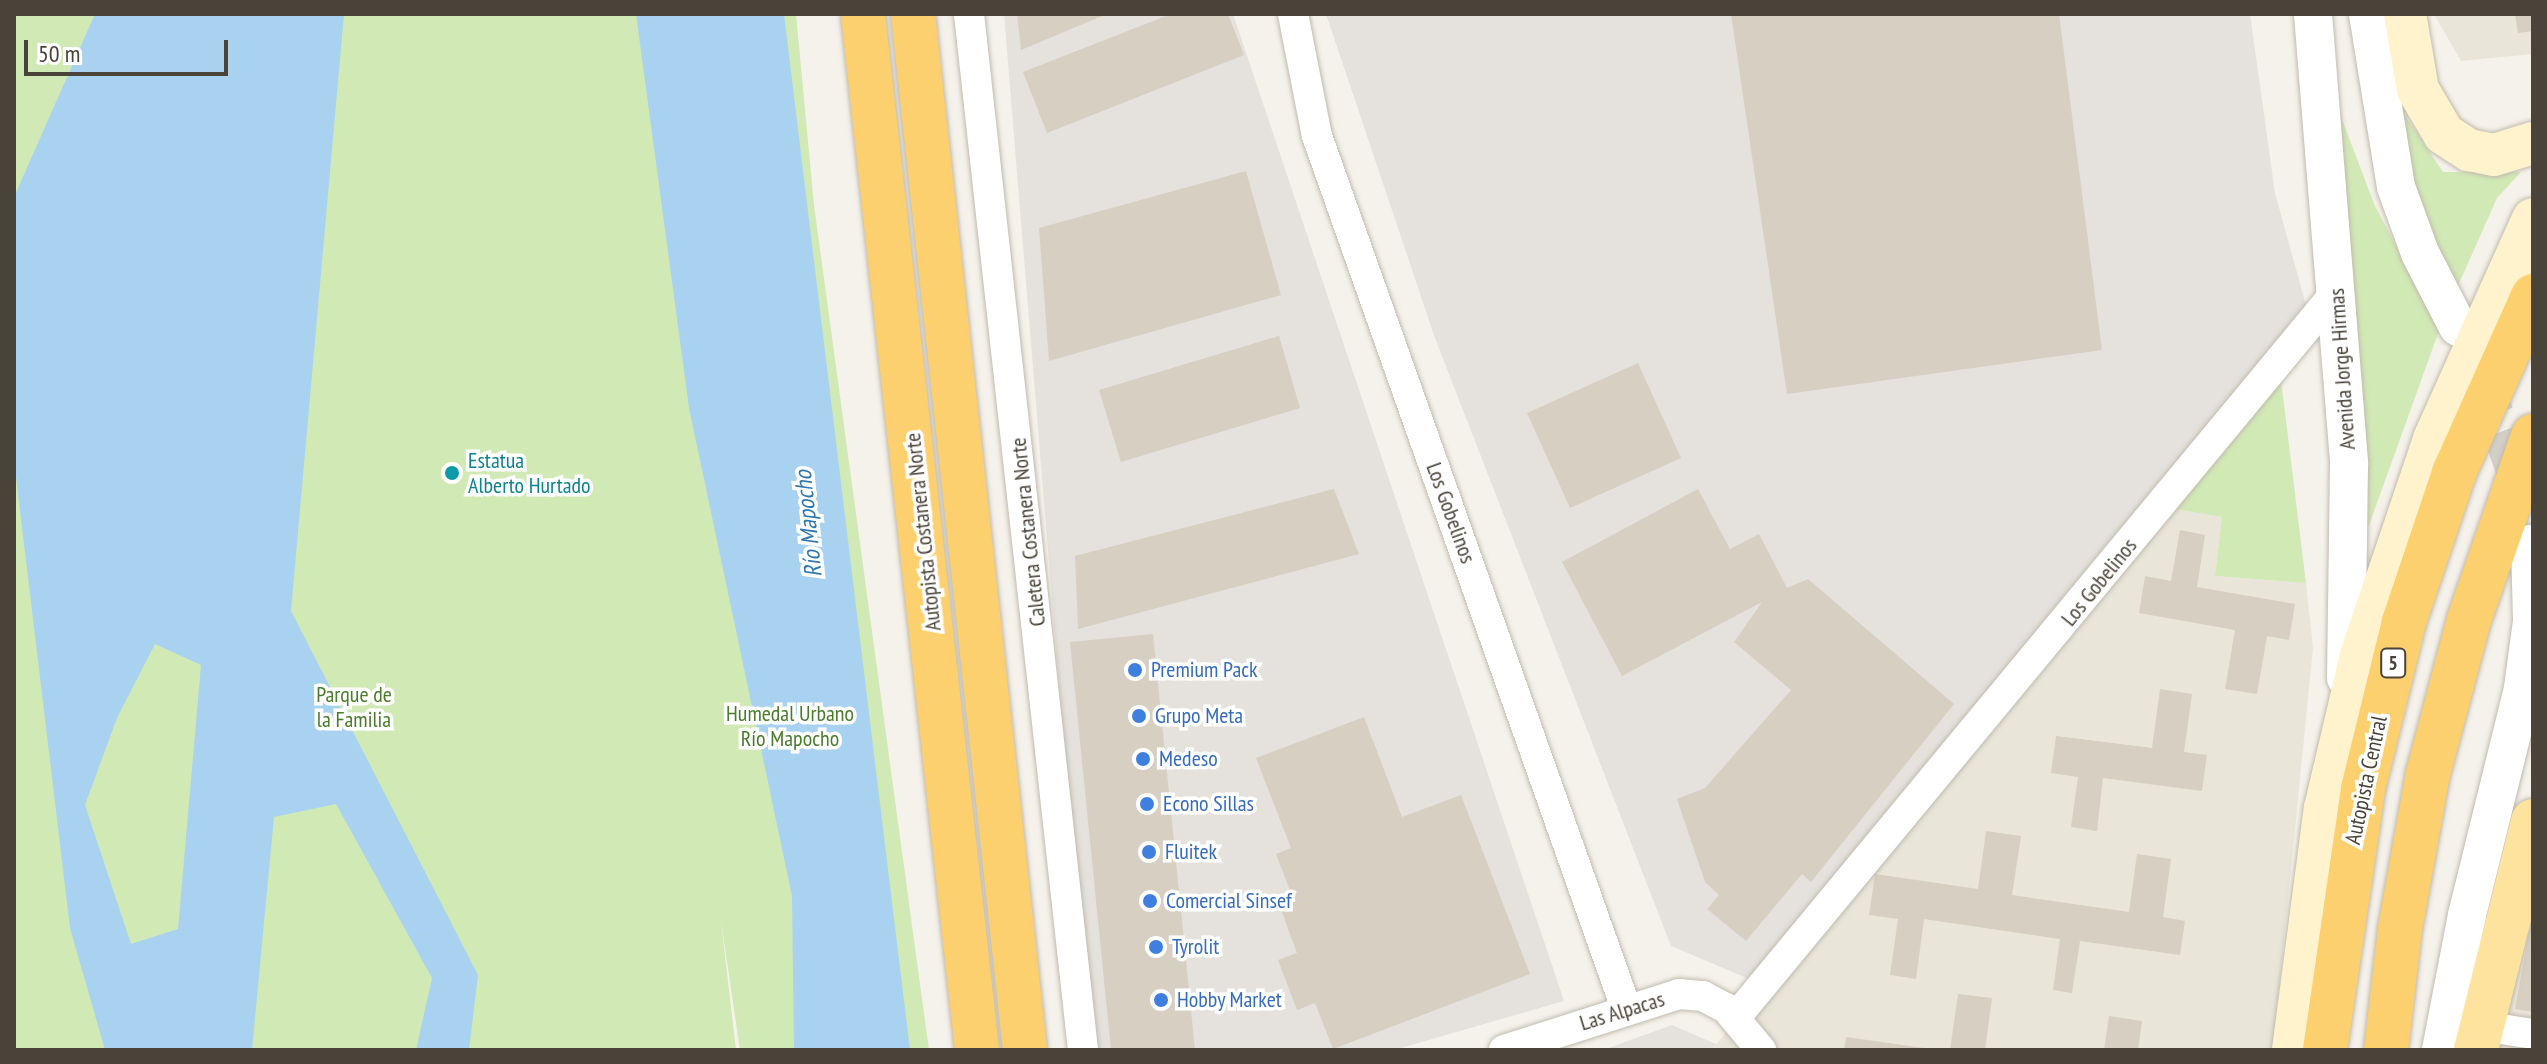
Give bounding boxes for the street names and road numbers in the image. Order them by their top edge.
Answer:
street label: Avenida Jorge Hirmas [2323,287,2361,451]
street label: Autopista Costanera Norte [899,432,947,632]
street label: Caletera Costanera Norte [1005,436,1051,628]
street label: Los Gobelinos [1421,459,1481,567]
street label: Los Gobelinos [2056,533,2142,631]
road number: 5 [2379,647,2407,679]
street label: Autopista Central [2339,713,2393,847]
street label: Las Alpacas [1576,986,1668,1036]

